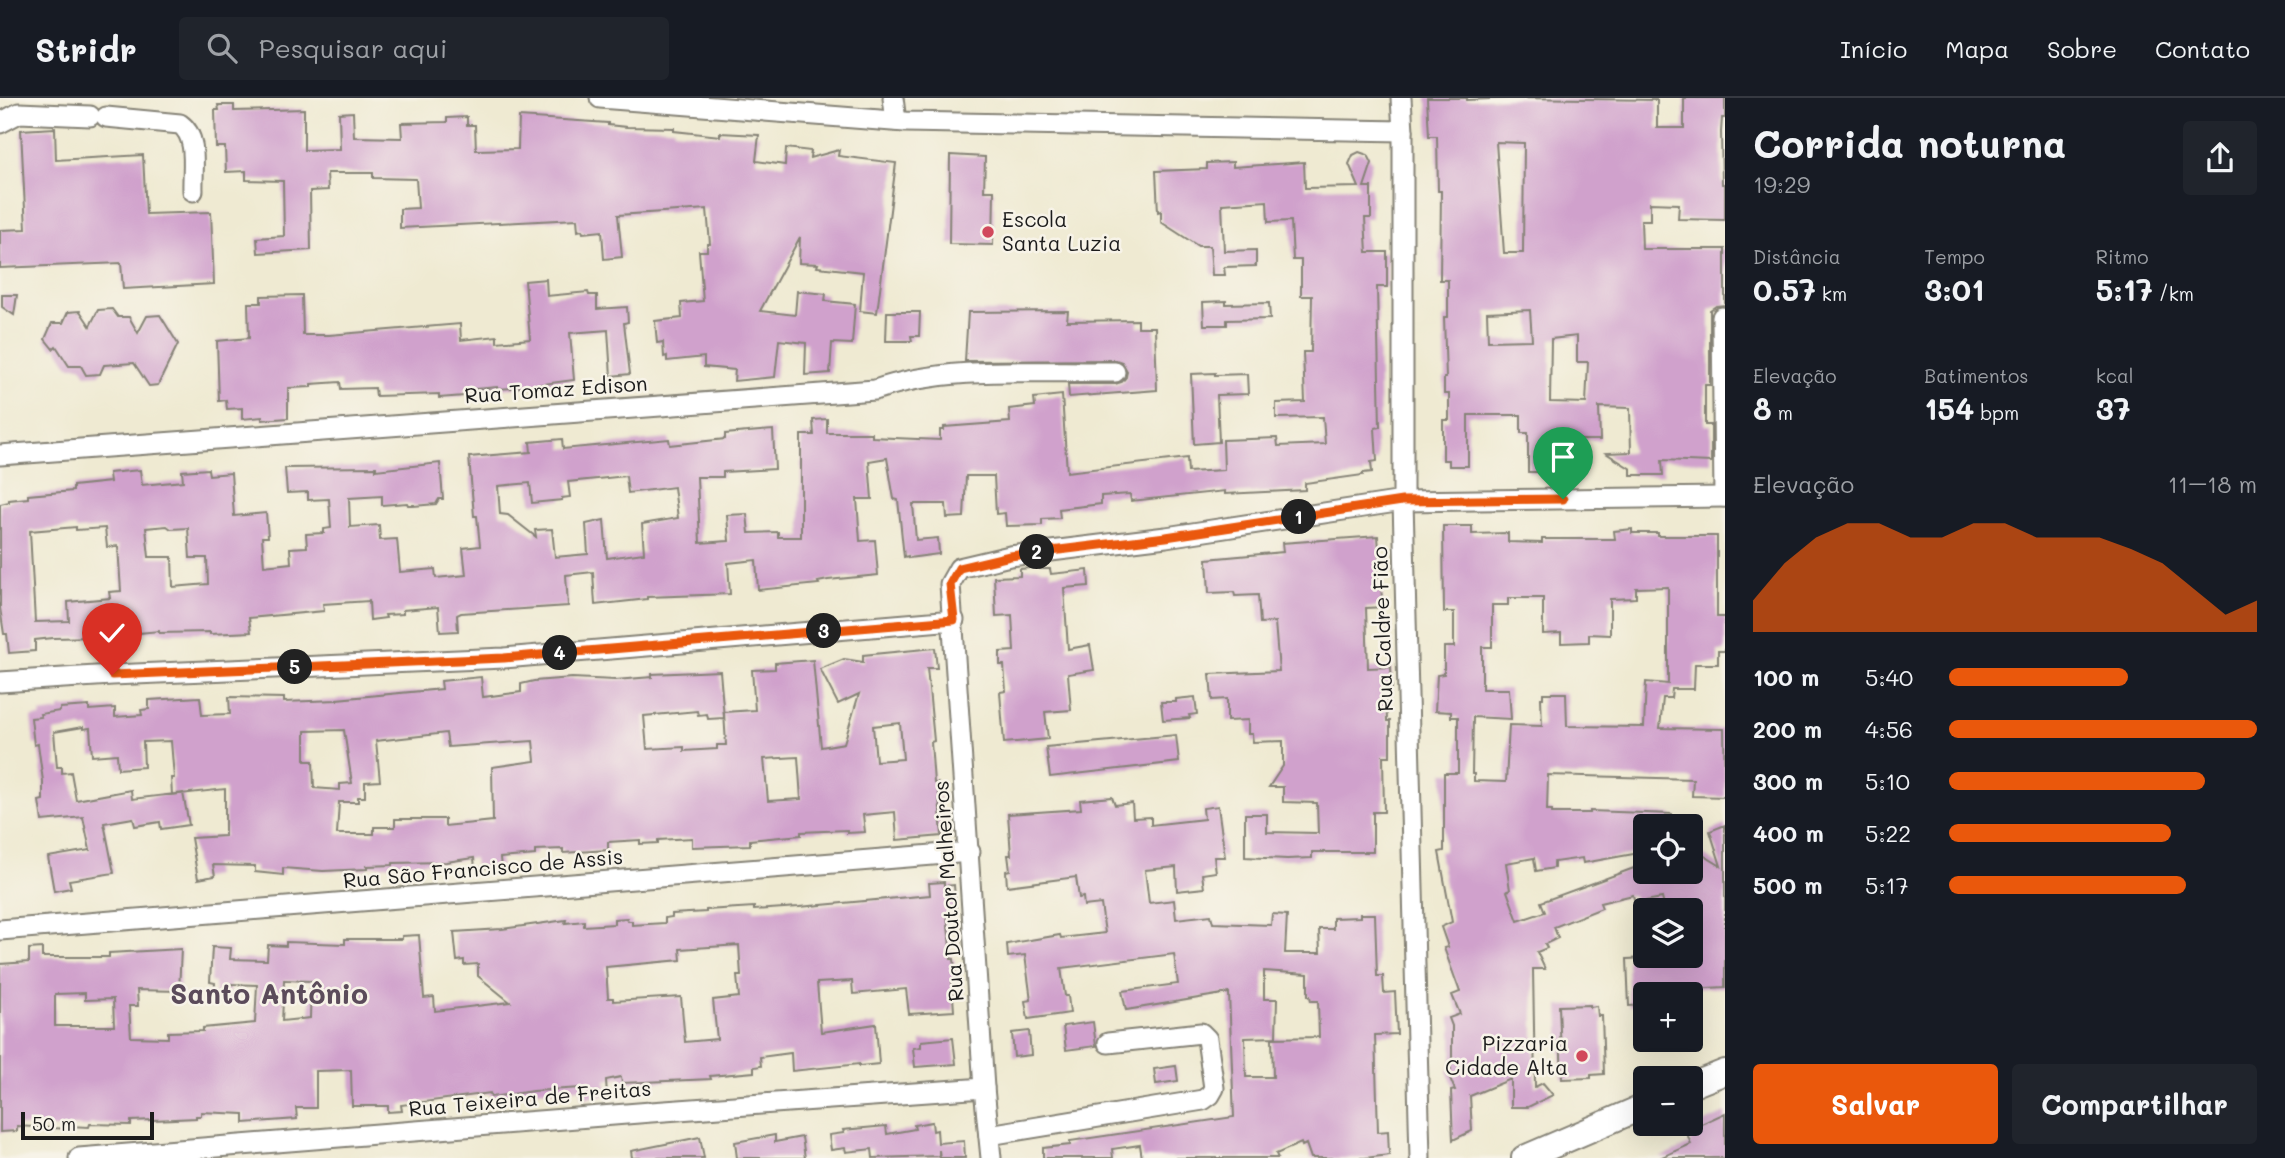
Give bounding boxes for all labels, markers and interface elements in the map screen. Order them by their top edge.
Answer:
search box [179,17,669,80]
text: Stridr [35,27,137,70]
icon: search [203,29,241,67]
text: Pesquisar aqui [259,31,447,65]
text: Início [1840,33,1907,64]
text: Mapa [1945,33,2009,64]
text: Sobre [2047,33,2117,64]
text: Contato [2155,33,2250,64]
text: Corrida noturna [1753,118,2066,168]
button: share [2183,121,2257,195]
text: 19:29 [1753,169,1810,199]
place label: Escola Santa Luzia [1002,205,1121,256]
marker: Escola Santa Luzia [980,224,996,240]
text: Distância [1753,244,1841,269]
text: Tempo [1924,244,1985,269]
text: Ritmo [2096,244,2148,269]
text: 0.57 [1753,269,1816,309]
text: 3:01 [1924,269,1984,309]
text: 5:17 [2096,269,2153,309]
text: km [1816,281,1847,306]
text: /km [2153,281,2194,306]
text: Elevação [1753,363,1837,388]
text: Batimentos [1924,363,2028,388]
text: kcal [2096,363,2134,388]
street label: Rua Tomaz Edison [464,369,648,408]
text: 8 [1753,388,1772,428]
text: 154 [1924,388,1974,428]
text: 37 [2096,388,2130,428]
text: m [1772,400,1793,425]
text: bpm [1974,400,2019,425]
pin [1533,427,1593,499]
icon: arrive [1544,438,1582,476]
text: Elevação [1753,469,1854,499]
text: 11–18 m [2168,469,2257,499]
pin: 1 [1282,500,1316,534]
text: 1 [1294,504,1303,529]
pin: 2 [1020,534,1054,570]
text: 2 [1031,539,1042,564]
street label: Rua Caldre Fião [1365,546,1398,712]
pin [82,603,142,675]
icon: check [93,614,131,652]
pin: 3 [806,614,842,648]
text: 3 [818,618,829,643]
pin: 4 [542,636,578,670]
text: 4 [553,640,566,665]
pin: 5 [278,650,312,684]
text: 5 [289,654,300,679]
text: 100 m [1753,662,1819,692]
text: 5:40 [1865,662,1913,692]
text: 200 m [1753,714,1822,744]
text: 4:56 [1865,714,1913,744]
text: 300 m [1753,766,1823,796]
text: 5:10 [1865,766,1910,796]
street label: Rua Doutor Malheiros [926,780,969,1003]
map controls [1633,814,1703,1136]
button: locate [1633,814,1703,884]
text: 400 m [1753,818,1824,848]
text: 5:22 [1865,818,1911,848]
street label: Rua São Francisco de Assis [342,842,624,893]
text: 500 m [1753,870,1823,900]
text: 5:17 [1865,870,1909,900]
button: layers [1633,898,1703,968]
district label: Santo Antônio [170,975,368,1011]
button: + [1633,982,1703,1052]
place label: Pizzaria Cidade Alta [1445,1029,1568,1080]
marker: Pizzaria Cidade Alta [1574,1048,1590,1064]
button: Salvar [1753,1064,1998,1144]
button: Compartilhar [2012,1064,2257,1144]
button: − [1633,1066,1703,1136]
street label: Rua Teixeira de Freitas [407,1073,652,1122]
scale bar [21,1109,154,1141]
text: 50 m [32,1111,76,1136]

